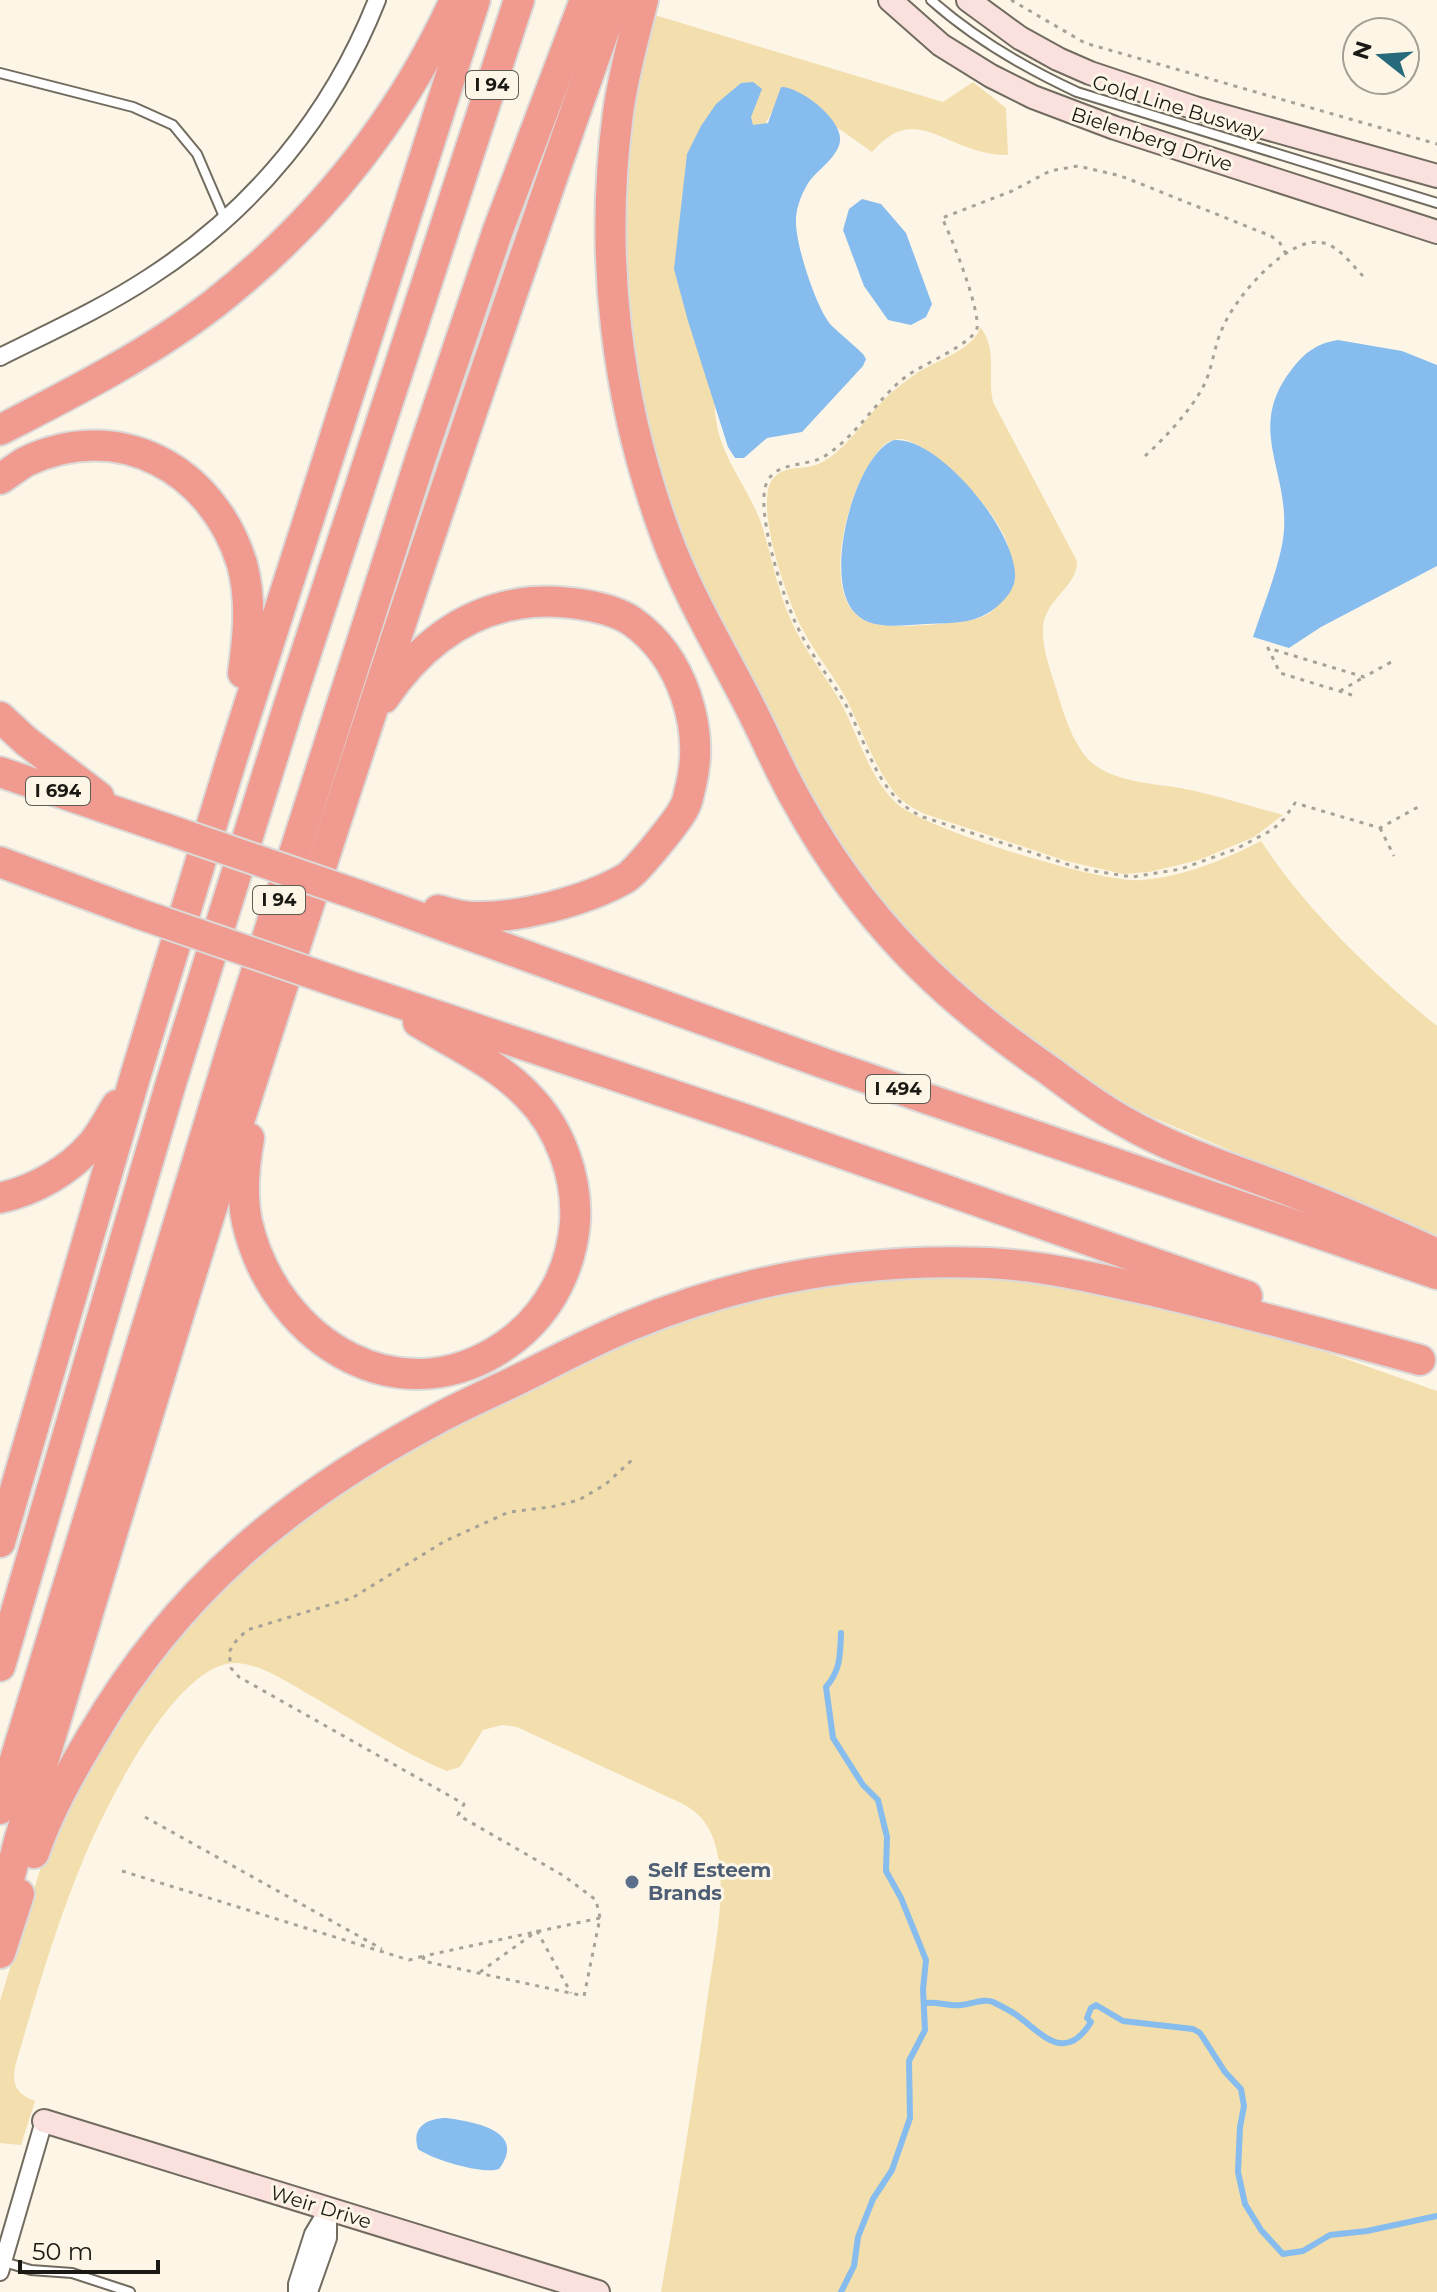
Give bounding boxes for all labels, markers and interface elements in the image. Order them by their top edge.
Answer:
north arrow [1341,16,1421,96]
text: N [1347,38,1378,63]
street label: Gold Line Busway [1090,70,1267,144]
road number: I 94 [466,71,518,99]
street label: Bielenberg Drive [1068,102,1236,176]
road number: I 694 [26,777,90,805]
road number: I 94 [253,886,305,914]
road number: I 494 [866,1075,930,1103]
place label: Self Esteem Brands [648,1858,771,1905]
marker: Self Esteem Brands [623,1873,641,1891]
street label: Weir Drive [268,2180,374,2234]
scale bar [20,2224,158,2274]
text: 50 m [32,2237,93,2266]

